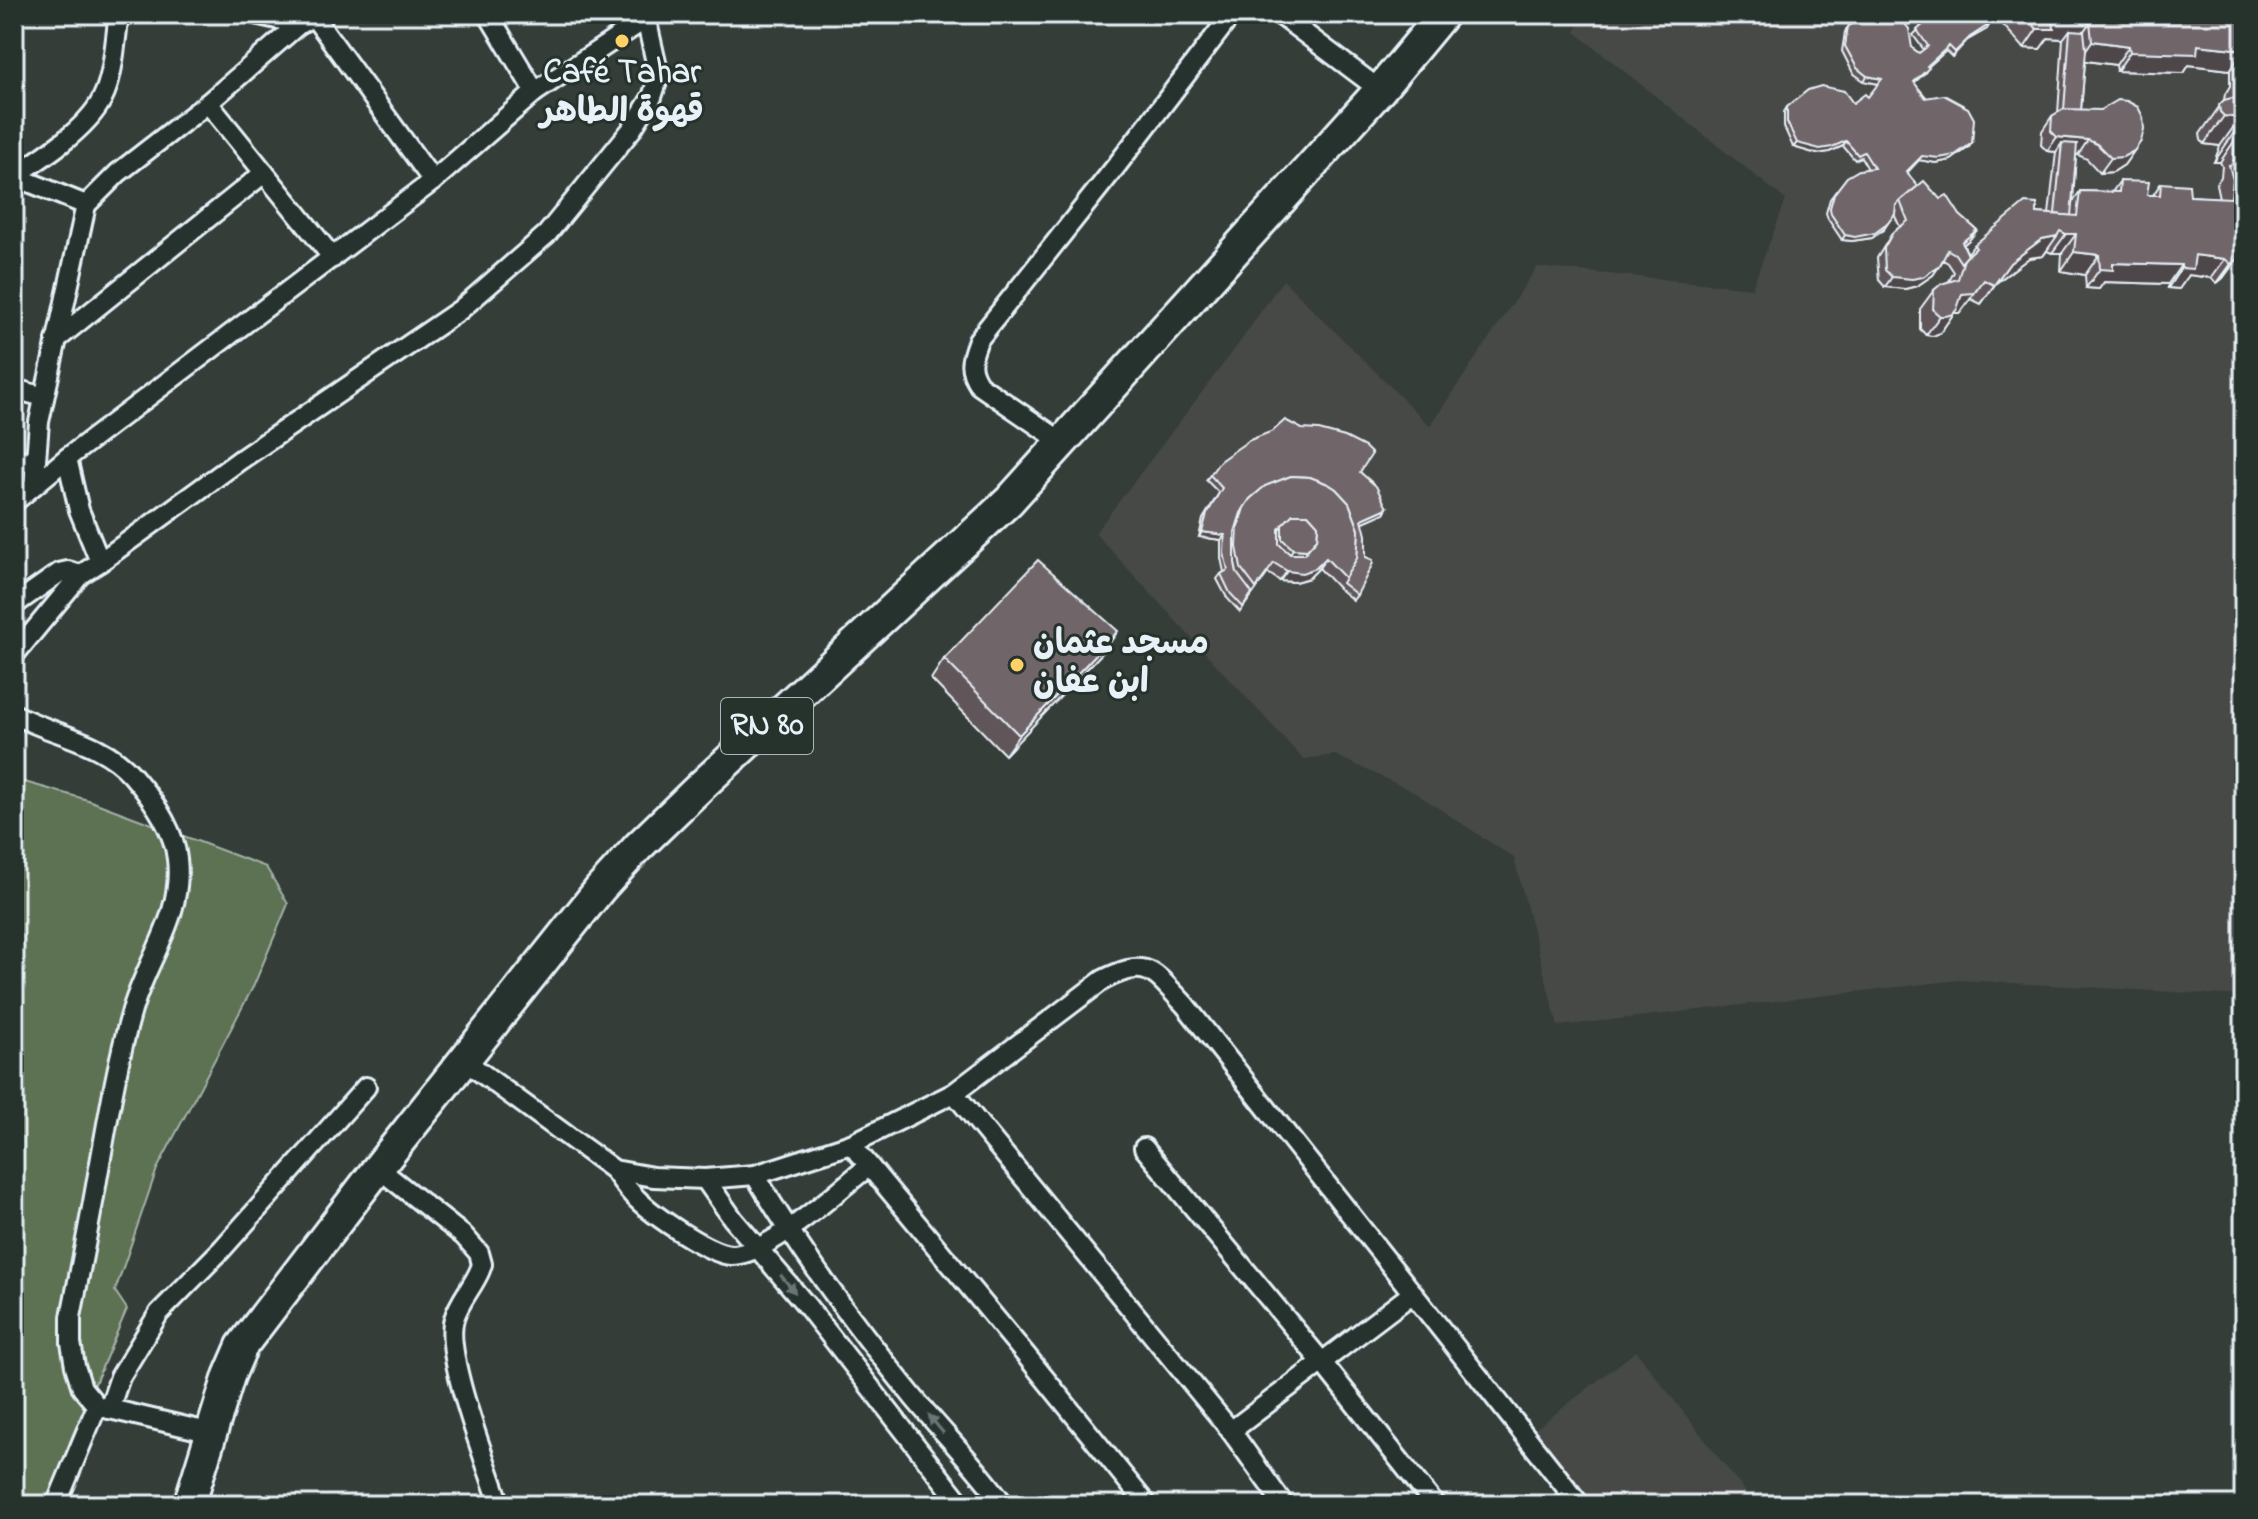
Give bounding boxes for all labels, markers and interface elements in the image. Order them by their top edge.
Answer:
marker: Café Tahar قهوة الطاهر [613,32,631,50]
place label: Café Tahar قهوة الطاهر [537,49,704,138]
place label: مسجد عثمان ابن عفان [1033,620,1209,709]
marker: مسجد عثمان ابن عفان [1008,656,1026,674]
road number: RN 80 [721,698,813,754]
one-way arrow [779,1274,796,1294]
one-way arrow [928,1414,945,1434]

